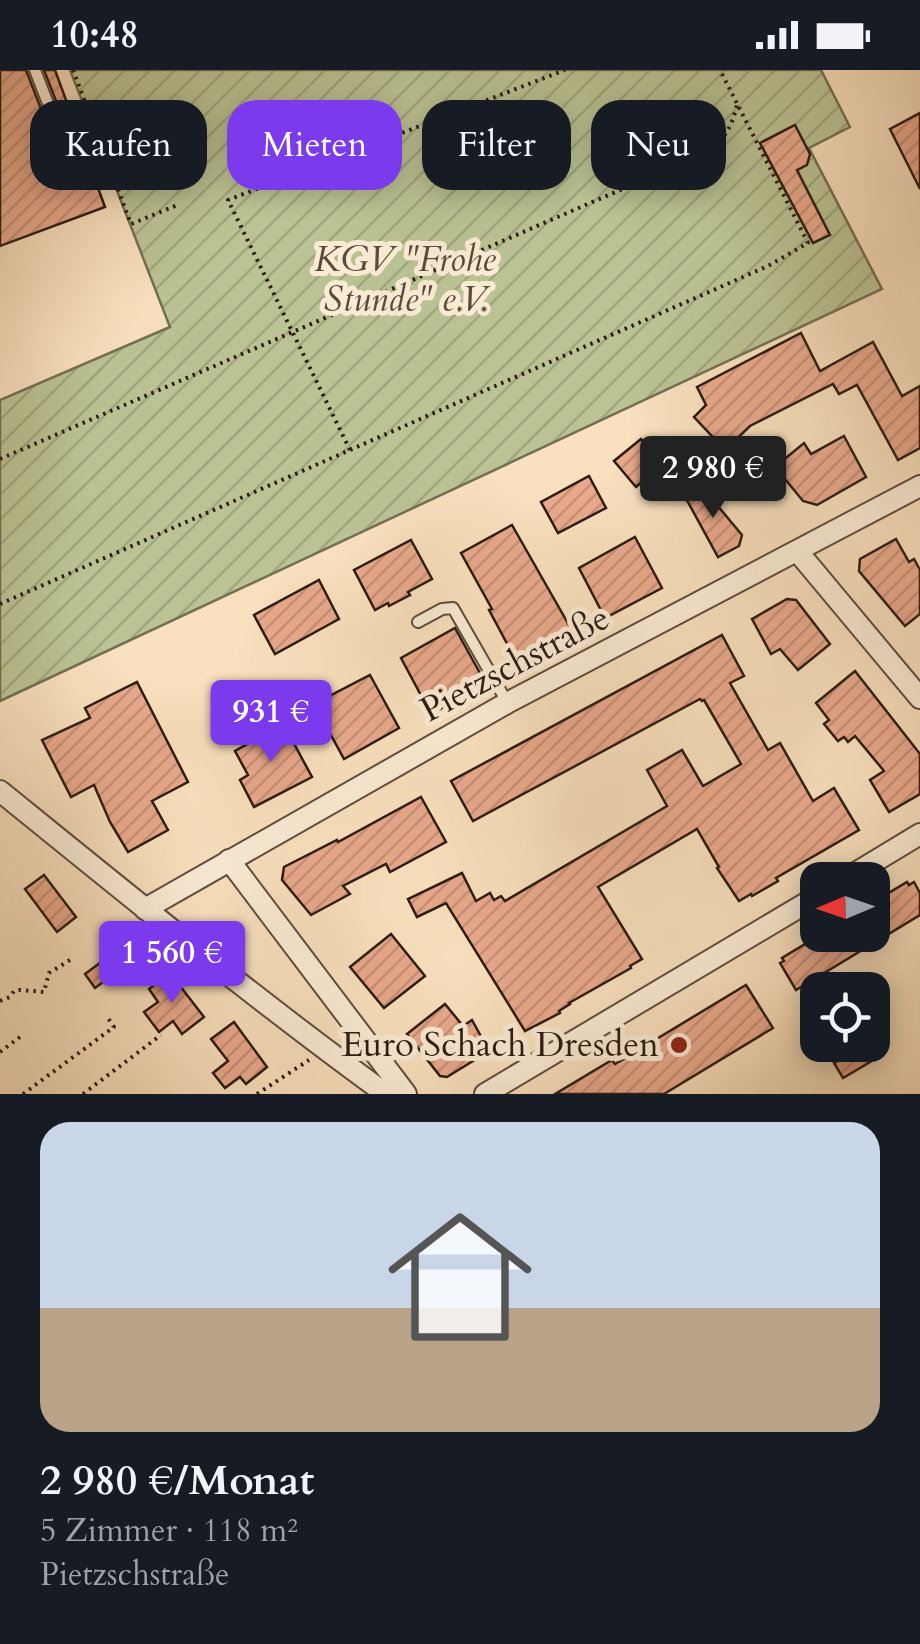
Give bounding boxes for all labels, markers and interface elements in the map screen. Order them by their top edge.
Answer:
text: 10:48 [50,9,139,61]
chip: Kaufen [30,100,207,190]
chip: Mieten [227,100,402,190]
chip: Filter [422,100,571,190]
chip: Neu [591,100,726,190]
park label: KGV "Frohe Stunde" e.V. [314,236,496,324]
pin: 2 980 € [621,436,805,521]
text: 2 980 € [662,446,764,490]
street label: Pietzschstraße [412,594,618,734]
pin: 931 € [201,680,341,765]
text: 931 € [233,690,309,734]
north arrow [800,862,890,952]
map controls [800,862,890,1062]
pin: 1 560 € [80,921,264,1006]
text: 1 560 € [121,931,223,975]
button: locate [800,972,890,1062]
place label: Euro Schach Dresden [341,1021,659,1069]
marker: Euro Schach Dresden [668,1034,690,1056]
icon: home [370,1187,550,1367]
text: 2 980 €/Monat [40,1452,314,1509]
text: 5 Zimmer · 118 m² [40,1509,298,1553]
text: Pietzschstraße [40,1553,230,1597]

